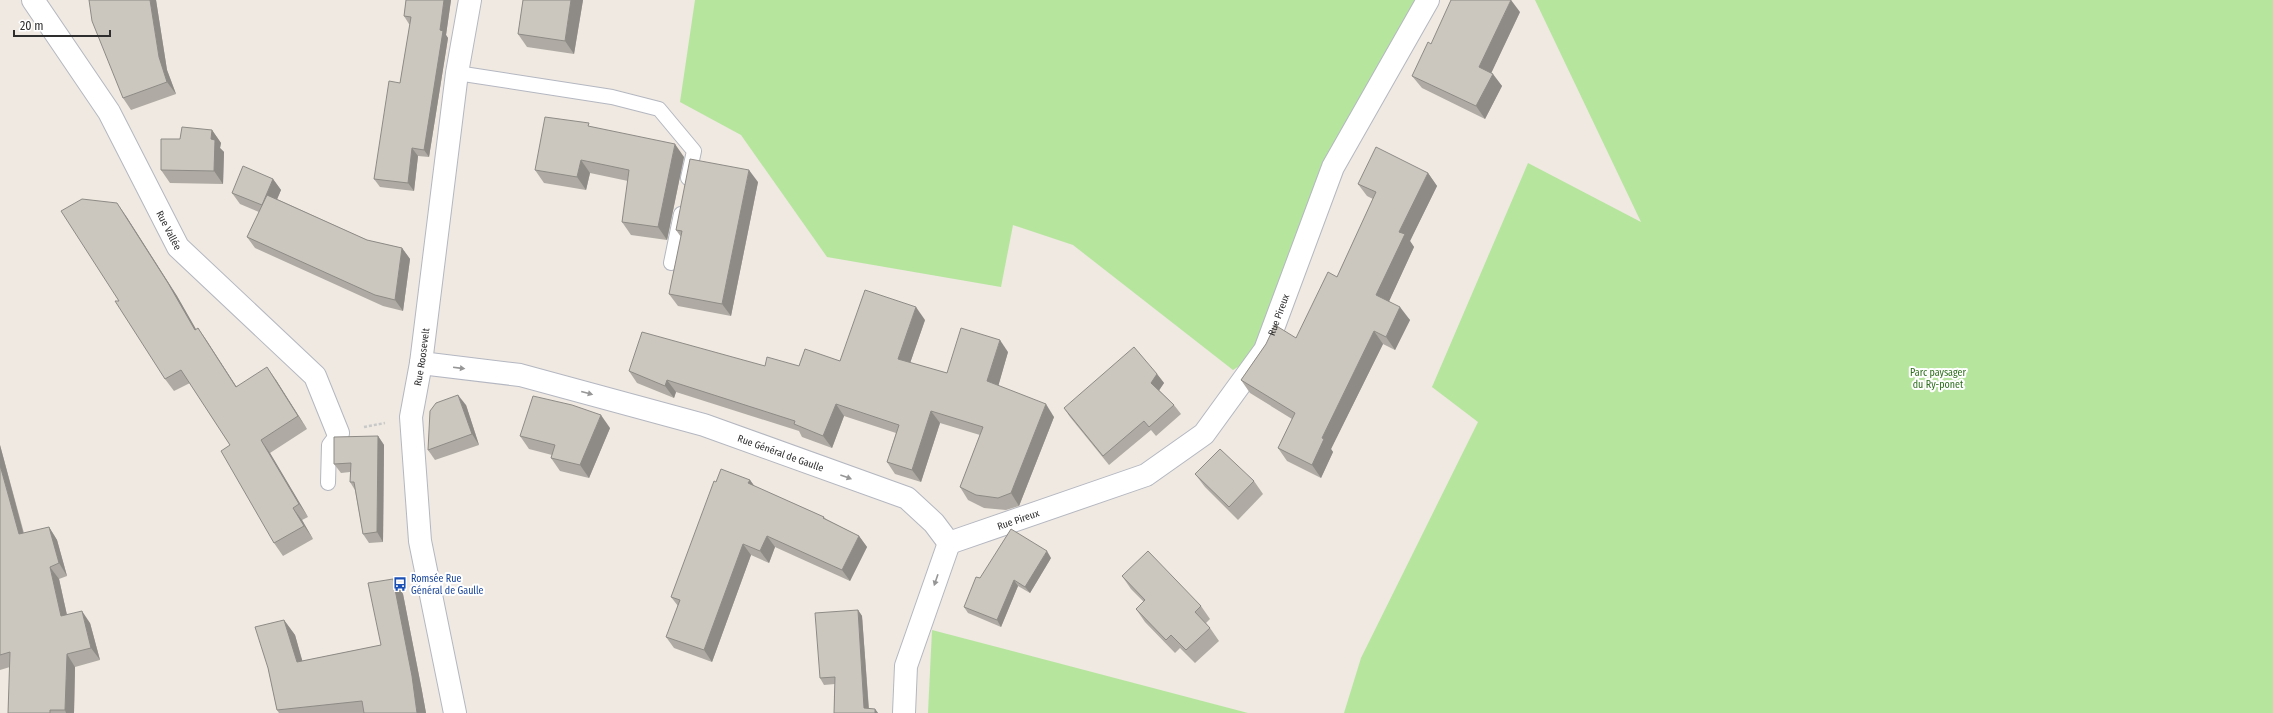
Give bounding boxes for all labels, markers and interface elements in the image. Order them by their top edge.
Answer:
scale bar [14,12,110,38]
text: 20 m [20,19,44,33]
street label: Rue Vallée [153,209,184,252]
street label: Rue Pireux [1266,292,1293,337]
street label: Rue Roosevelt [412,327,432,387]
one-way arrow [453,365,466,371]
park label: Parc paysager du Ry-ponet [1910,367,1966,391]
one-way arrow [581,390,593,396]
street label: Rue Général de Gaulle [736,433,825,475]
one-way arrow [841,474,853,480]
street label: Rue Pireux [996,507,1041,533]
place label: Romsée Rue Général de Gaulle [411,573,484,597]
one-way arrow [933,574,939,586]
bus stop icon: Romsée Rue Général de Gaulle [392,576,408,592]

